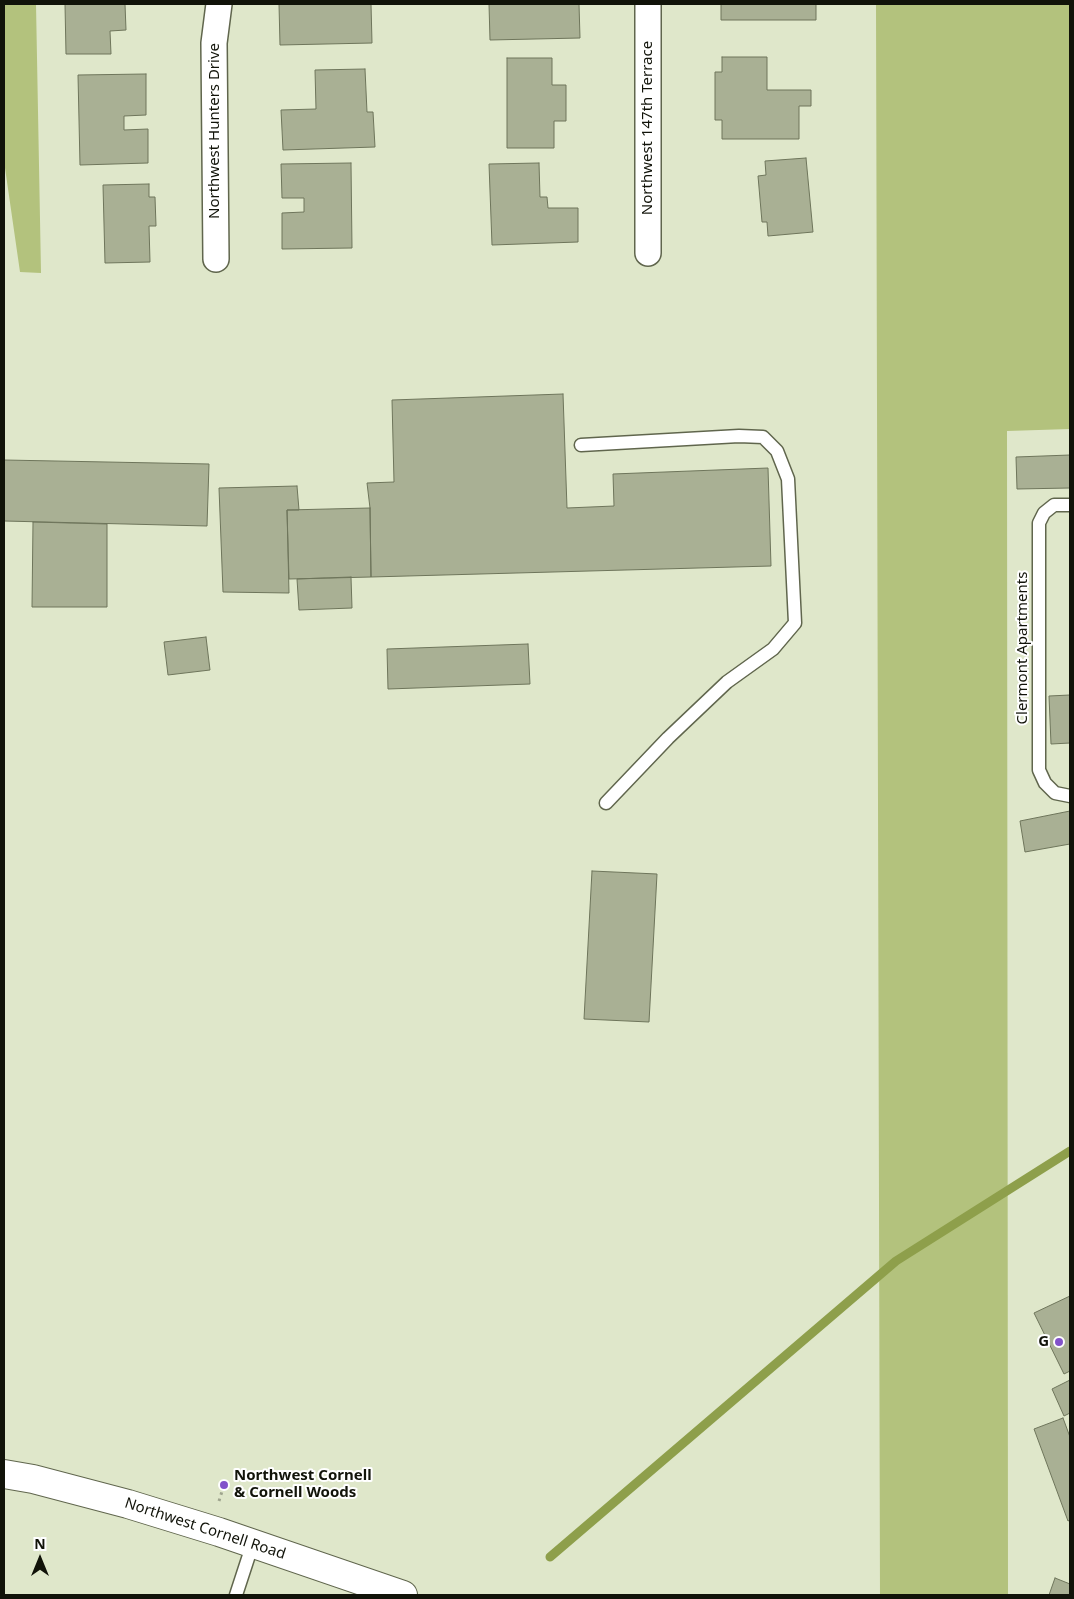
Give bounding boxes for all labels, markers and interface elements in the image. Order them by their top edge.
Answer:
street label: Northwest 147th Terrace [639,41,657,215]
street label: Northwest Hunters Drive [206,43,224,219]
street label: Clermont Apartments [1014,572,1032,724]
place label: G [1038,1333,1049,1351]
marker: G [1053,1336,1065,1348]
place label: Northwest Cornell & Cornell Woods [234,1467,372,1502]
marker: Northwest Cornell & Cornell Woods [218,1479,230,1491]
street label: Northwest Cornell Road [122,1494,288,1564]
north arrow [15,1534,65,1584]
text: N [34,1534,46,1553]

